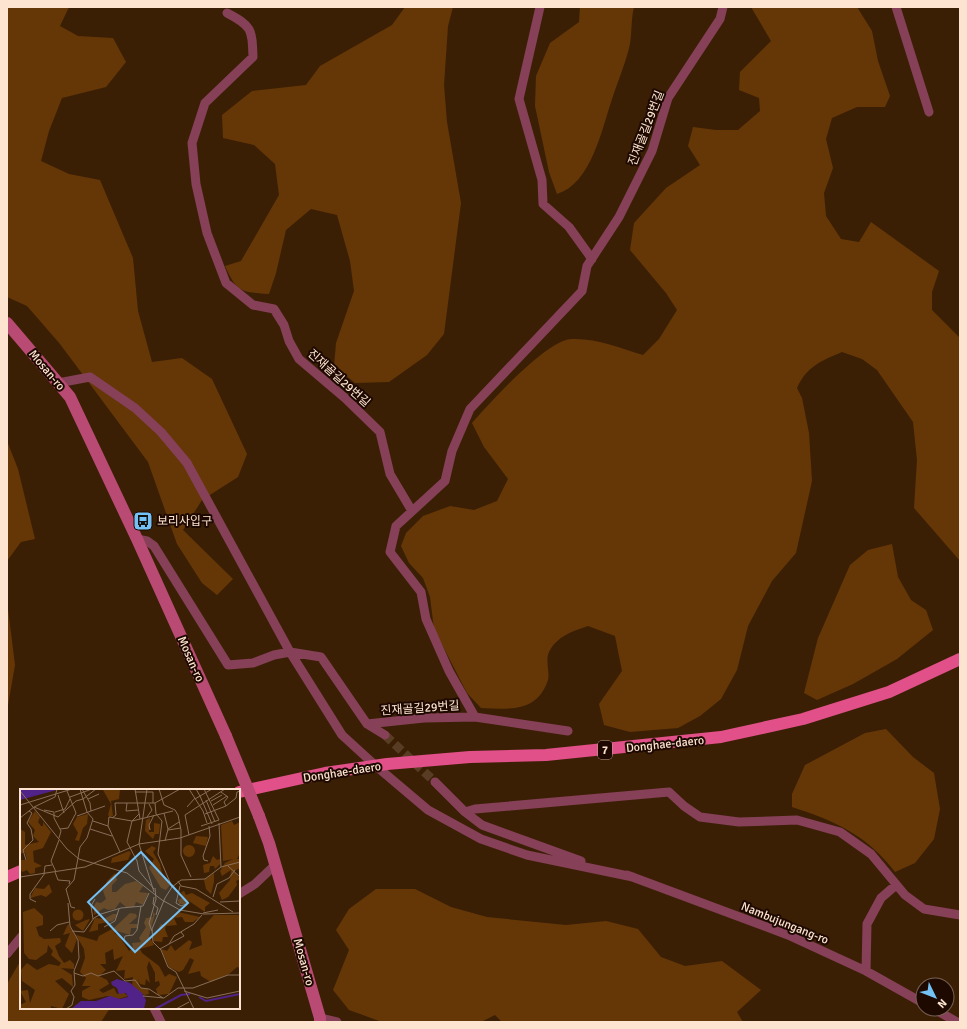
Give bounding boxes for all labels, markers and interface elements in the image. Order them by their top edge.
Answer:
street label: 진재골길29번길 [625,89,668,168]
street label: 진재골길29번길 [304,346,373,410]
street label: Mosan-ro [25,347,68,394]
bus stop icon: 보리사입구 [132,510,154,532]
place label: 보리사입구 [157,514,212,529]
street label: Mosan-ro [174,634,207,684]
street label: 진재골길29번길 [380,698,460,719]
street label: Donghae-daero [625,733,705,756]
road number: 7 [598,741,612,759]
street label: Donghae-daero [302,759,382,786]
inset map [20,789,240,1009]
street label: Nambujungang-ro [739,899,831,948]
street label: Mosan-ro [290,937,317,987]
north arrow [915,977,955,1017]
text: N [935,996,949,1011]

